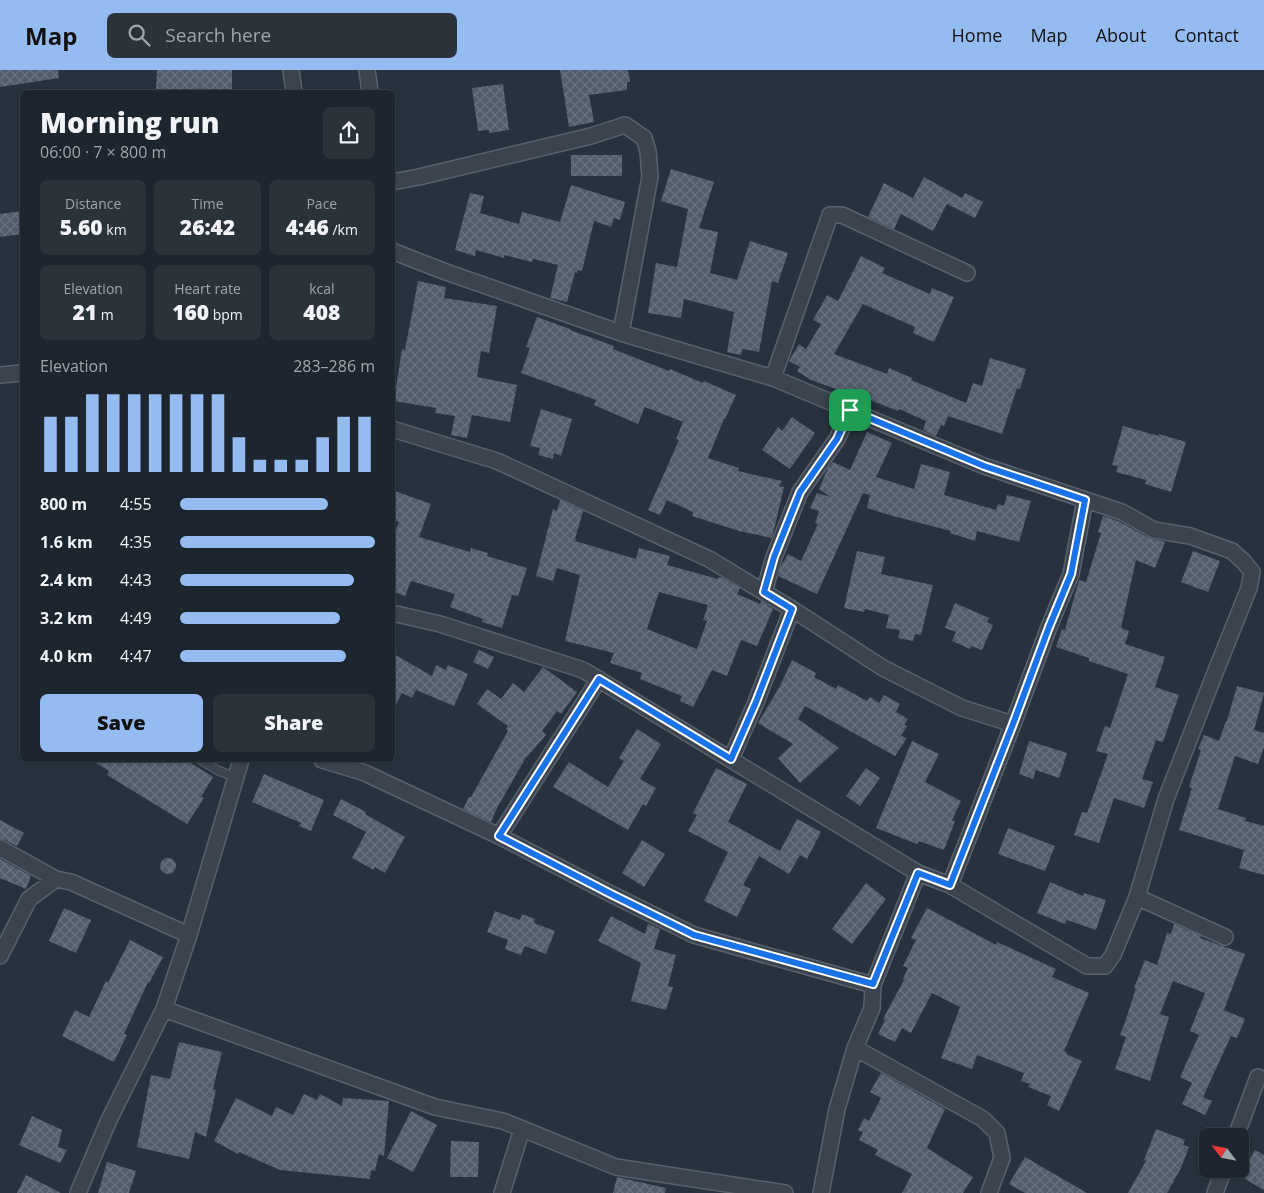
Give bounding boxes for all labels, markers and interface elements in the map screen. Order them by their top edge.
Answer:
search box [107,13,457,58]
text: Map [25,19,77,52]
icon: search [125,21,153,49]
text: Search here [165,22,271,48]
text: Home [952,23,1002,47]
text: Map [1030,23,1068,47]
text: About [1096,23,1146,47]
text: Contact [1174,23,1239,47]
text: Morning run [40,103,220,141]
button: share [323,107,375,159]
text: 06:00 · 7 × 800 m [40,141,166,163]
text: Distance [65,194,121,213]
text: Time [191,194,224,213]
text: Pace [306,194,337,213]
text: 5.60 [60,213,103,241]
text: 26:42 [180,213,235,241]
text: 4:46 [286,213,329,241]
text: km [103,220,127,239]
text: /km [329,220,358,239]
text: Elevation [63,279,123,298]
text: Heart rate [174,279,241,298]
text: kcal [309,279,335,298]
text: 21 [73,298,97,326]
text: 160 [172,298,209,326]
text: 408 [303,298,340,326]
text: m [97,305,114,324]
text: bpm [209,305,243,324]
text: Elevation [40,355,108,377]
text: 283–286 m [293,355,375,377]
pin [829,389,871,431]
icon: arrive [836,396,864,424]
text: 800 m [40,493,87,515]
text: 4:55 [120,493,152,515]
text: 1.6 km [40,531,93,553]
text: 4:35 [120,531,152,553]
text: 2.4 km [40,569,93,591]
text: 4:43 [120,569,152,591]
text: 3.2 km [40,607,93,629]
text: 4:49 [120,607,152,629]
text: 4.0 km [40,645,93,667]
text: 4:47 [120,645,152,667]
button: Save [40,694,203,752]
button: Share [213,694,375,752]
north arrow [1199,1128,1249,1178]
map controls [1199,1128,1249,1178]

